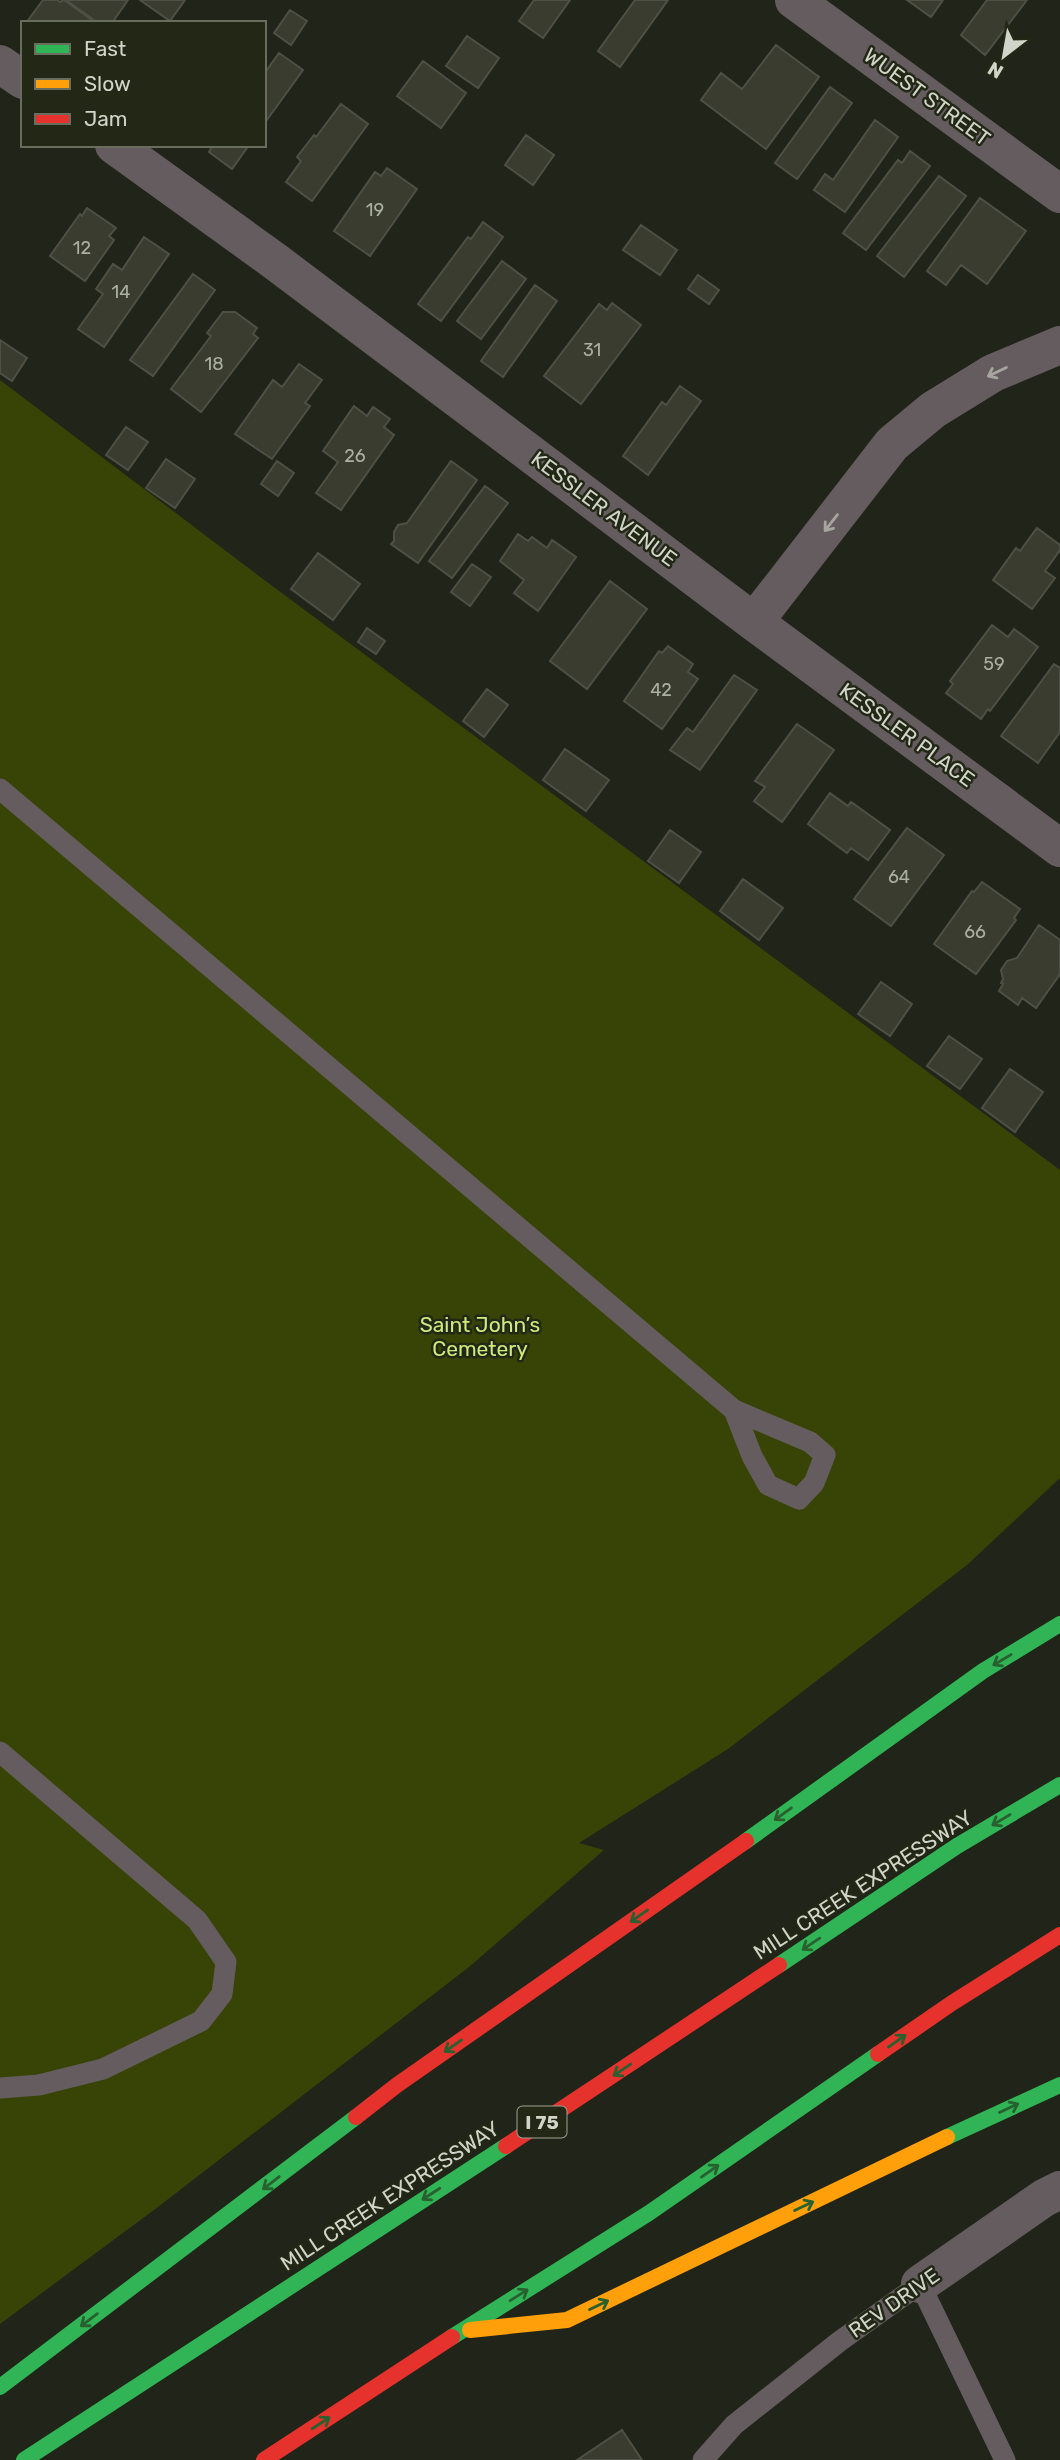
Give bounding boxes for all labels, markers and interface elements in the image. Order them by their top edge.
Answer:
legend [21,21,266,147]
north arrow [969,21,1039,91]
text: Fast [84,36,126,61]
street label: WUEST STREET [859,42,995,151]
text: N [984,57,1007,84]
text: Slow [84,71,131,96]
text: Jam [84,106,128,131]
house number: 19 [366,199,384,221]
house number: 12 [73,237,91,259]
house number: 14 [112,281,130,303]
house number: 31 [583,339,601,361]
house number: 18 [204,353,224,375]
one-way arrow [987,366,1008,379]
house number: 26 [344,445,366,467]
street label: KESSLER AVENUE [527,446,682,572]
one-way arrow [824,513,839,531]
house number: 59 [983,653,1005,675]
street label: KESSLER PLACE [835,677,980,792]
house number: 42 [650,679,672,701]
house number: 64 [888,866,910,888]
house number: 66 [964,921,986,943]
park label: Saint John’s Cemetery [420,1312,540,1361]
one-way arrow [992,1653,1012,1667]
street label: MILL CREEK EXPRESSWAY [749,1804,977,1965]
one-way arrow [774,1807,793,1821]
one-way arrow [992,1813,1012,1827]
one-way arrow [630,1909,649,1923]
one-way arrow [801,1937,821,1951]
one-way arrow [887,2034,906,2048]
one-way arrow [444,2039,463,2053]
one-way arrow [612,2063,632,2077]
one-way arrow [998,2101,1019,2114]
road number: I 75 [518,2106,566,2138]
street label: MILL CREEK EXPRESSWAY [276,2115,504,2276]
one-way arrow [700,2164,719,2178]
one-way arrow [262,2175,280,2190]
one-way arrow [422,2187,441,2202]
one-way arrow [793,2198,814,2212]
street label: REV DRIVE [844,2262,944,2343]
one-way arrow [509,2287,529,2301]
one-way arrow [588,2298,609,2311]
one-way arrow [80,2312,99,2327]
one-way arrow [311,2415,330,2430]

